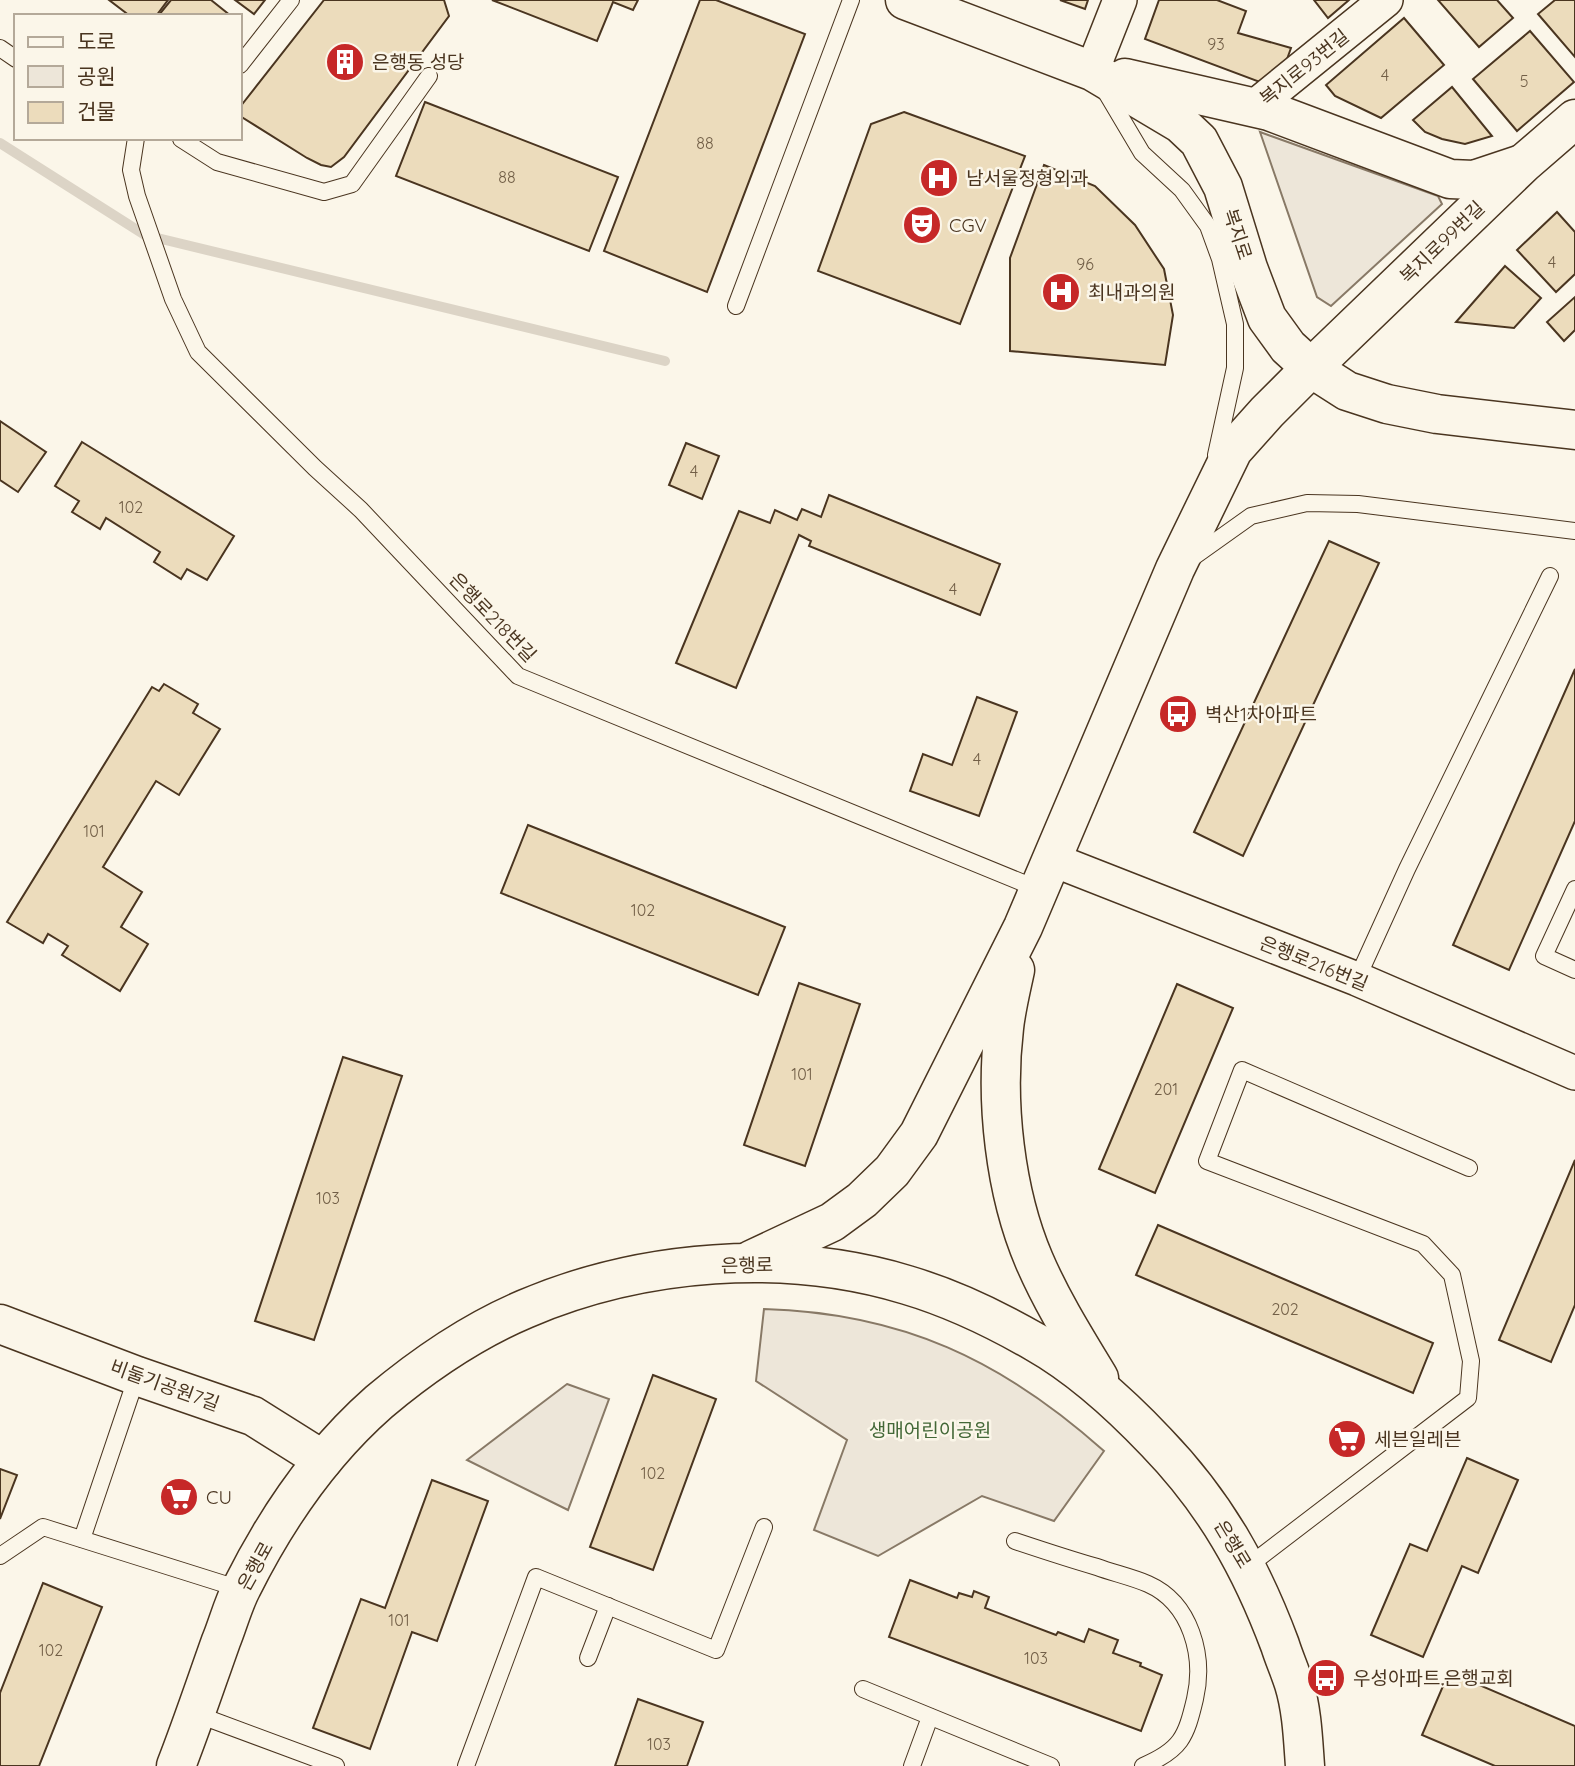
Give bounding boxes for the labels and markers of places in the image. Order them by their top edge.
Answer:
building icon: 은행동 성당 [324,41,366,83]
place label: 은행동 성당 [372,50,465,74]
hospital icon: 남서울정형외과 [918,157,960,199]
place label: 남서울정형외과 [966,166,1088,190]
theatre icon: CGV [901,204,943,246]
place label: CGV [949,213,987,237]
hospital icon: 최내과의원 [1040,271,1082,313]
place label: 최내과의원 [1088,280,1175,304]
bus stop icon: 벽산1차아파트 [1157,693,1199,735]
place label: 벽산1차아파트 [1205,702,1317,726]
supermarket icon: 세븐일레븐 [1326,1418,1368,1460]
place label: 세븐일레븐 [1374,1427,1461,1451]
supermarket icon: CU [158,1476,200,1518]
place label: CU [206,1485,232,1509]
bus stop icon: 우성아파트.은행교회 [1305,1657,1347,1699]
place label: 우성아파트.은행교회 [1353,1666,1514,1690]

